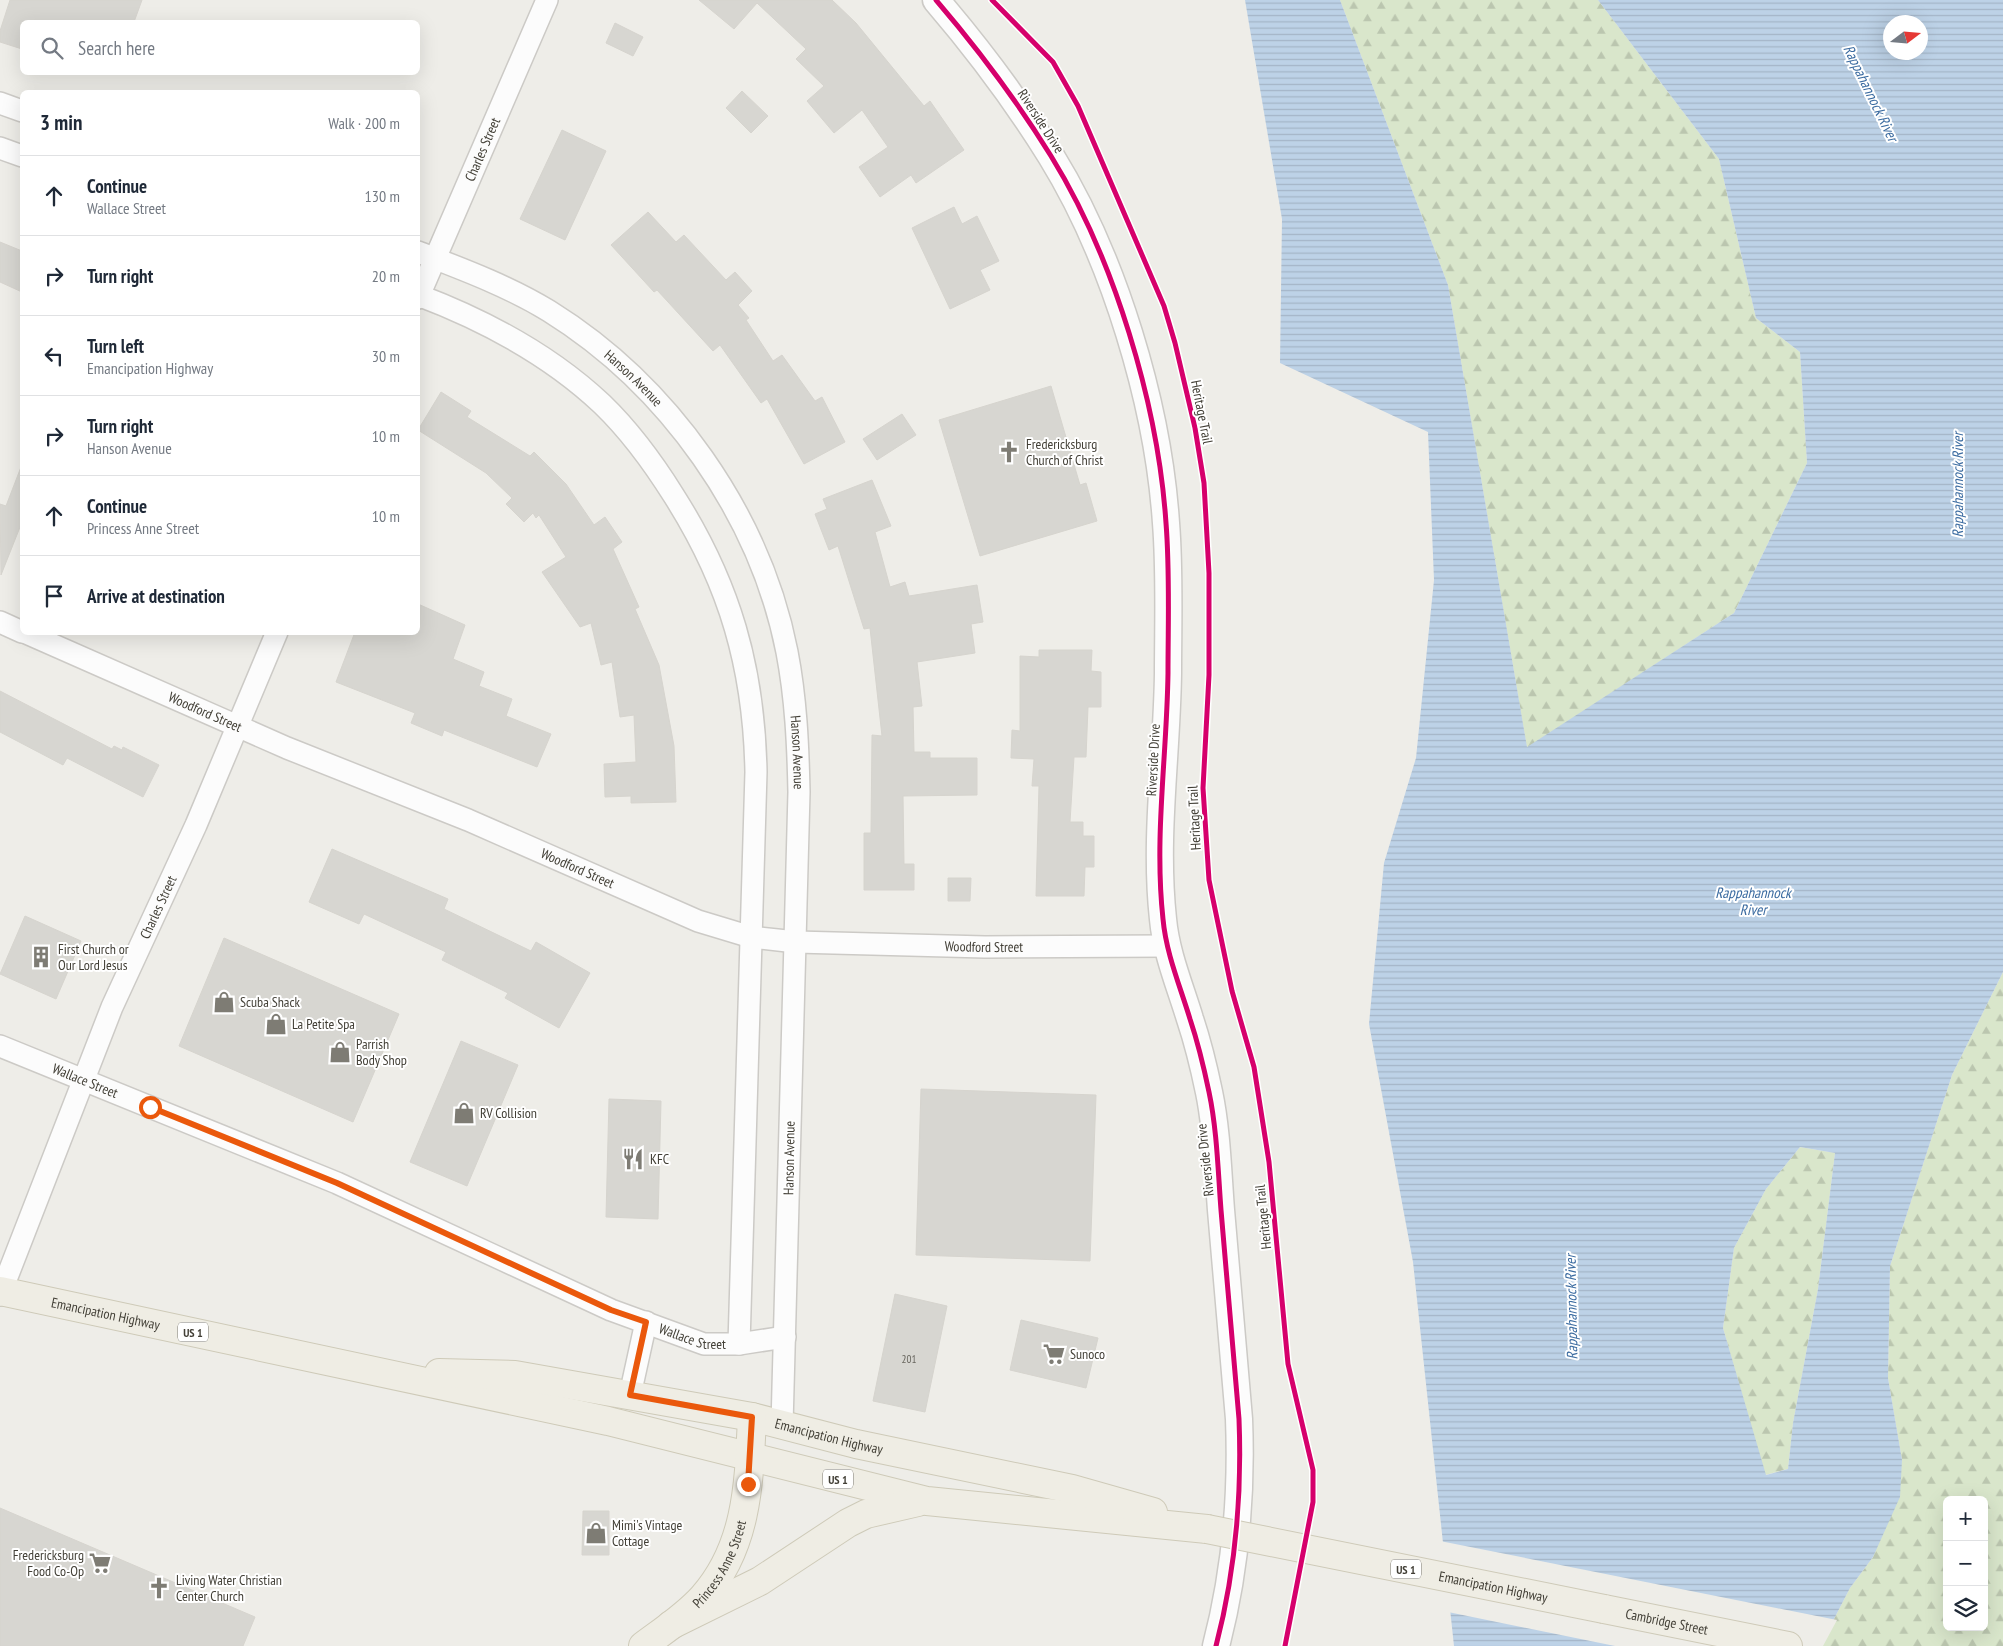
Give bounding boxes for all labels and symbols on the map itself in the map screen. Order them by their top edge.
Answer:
north arrow [1883,15,1928,60]
water label: Rappahannock River [1839,42,1903,146]
street label: Riverside Drive [1014,86,1068,157]
street label: Charles Street [461,114,504,184]
street label: Hanson Avenue [601,346,667,410]
street label: Heritage Trail [1187,378,1217,446]
water label: Rappahannock River [1948,431,1967,538]
place label: Fredericksburg Church of Christ [1026,435,1103,469]
church icon: Fredericksburg Church of Christ [996,439,1022,465]
street label: Woodford Street [166,688,245,736]
street label: Hanson Avenue [786,715,808,790]
street label: Riverside Drive [1142,723,1164,797]
street label: Heritage Trail [1183,784,1205,851]
street label: Woodford Street [538,844,617,892]
street label: Charles Street [136,872,181,942]
water label: Rappahannock River [1715,883,1793,919]
street label: Woodford Street [944,937,1023,956]
place label: First Church or Our Lord Jesus [58,940,129,974]
building icon: First Church or Our Lord Jesus [28,944,54,970]
shop icon: Scuba Shack [211,989,237,1015]
place label: Scuba Shack [240,993,300,1011]
shop icon: La Petite Spa [263,1011,289,1037]
place label: La Petite Spa [292,1015,355,1033]
place label: Parrish Body Shop [356,1035,407,1069]
shop icon: Parrish Body Shop [327,1039,353,1065]
street label: Wallace Street [50,1059,121,1102]
route start [139,1096,162,1119]
shop icon: RV Collision [451,1100,477,1126]
place label: RV Collision [480,1104,537,1122]
street label: Hanson Avenue [779,1121,799,1195]
street label: Riverside Drive [1192,1123,1218,1197]
restaurant icon: KFC [620,1146,646,1172]
place label: KFC [650,1150,670,1168]
street label: Heritage Trail [1251,1183,1275,1250]
water label: Rappahannock River [1561,1252,1581,1360]
street label: Emancipation Highway [50,1293,162,1334]
street label: Wallace Street [656,1319,726,1353]
road number: US 1 [178,1322,208,1341]
supermarket icon: Sunoco [1041,1341,1067,1367]
place label: Sunoco [1070,1345,1105,1363]
house number: 201 [902,1352,916,1366]
street label: Emancipation Highway [773,1414,885,1459]
road number: US 1 [823,1470,853,1488]
route end [737,1473,760,1496]
place label: Mimi's Vintage Cottage [612,1516,682,1550]
street label: Princess Anne Street [689,1518,750,1612]
shop icon: Mimi's Vintage Cottage [583,1520,609,1546]
place label: Fredericksburg Food Co-Op [13,1546,84,1580]
supermarket icon: Fredericksburg Food Co-Op [87,1550,113,1576]
road number: US 1 [1391,1560,1421,1578]
street label: Emancipation Highway [1437,1567,1550,1607]
place label: Living Water Christian Center Church [176,1571,282,1605]
church icon: Living Water Christian Center Church [146,1575,172,1601]
street label: Cambridge Street [1624,1605,1710,1639]

